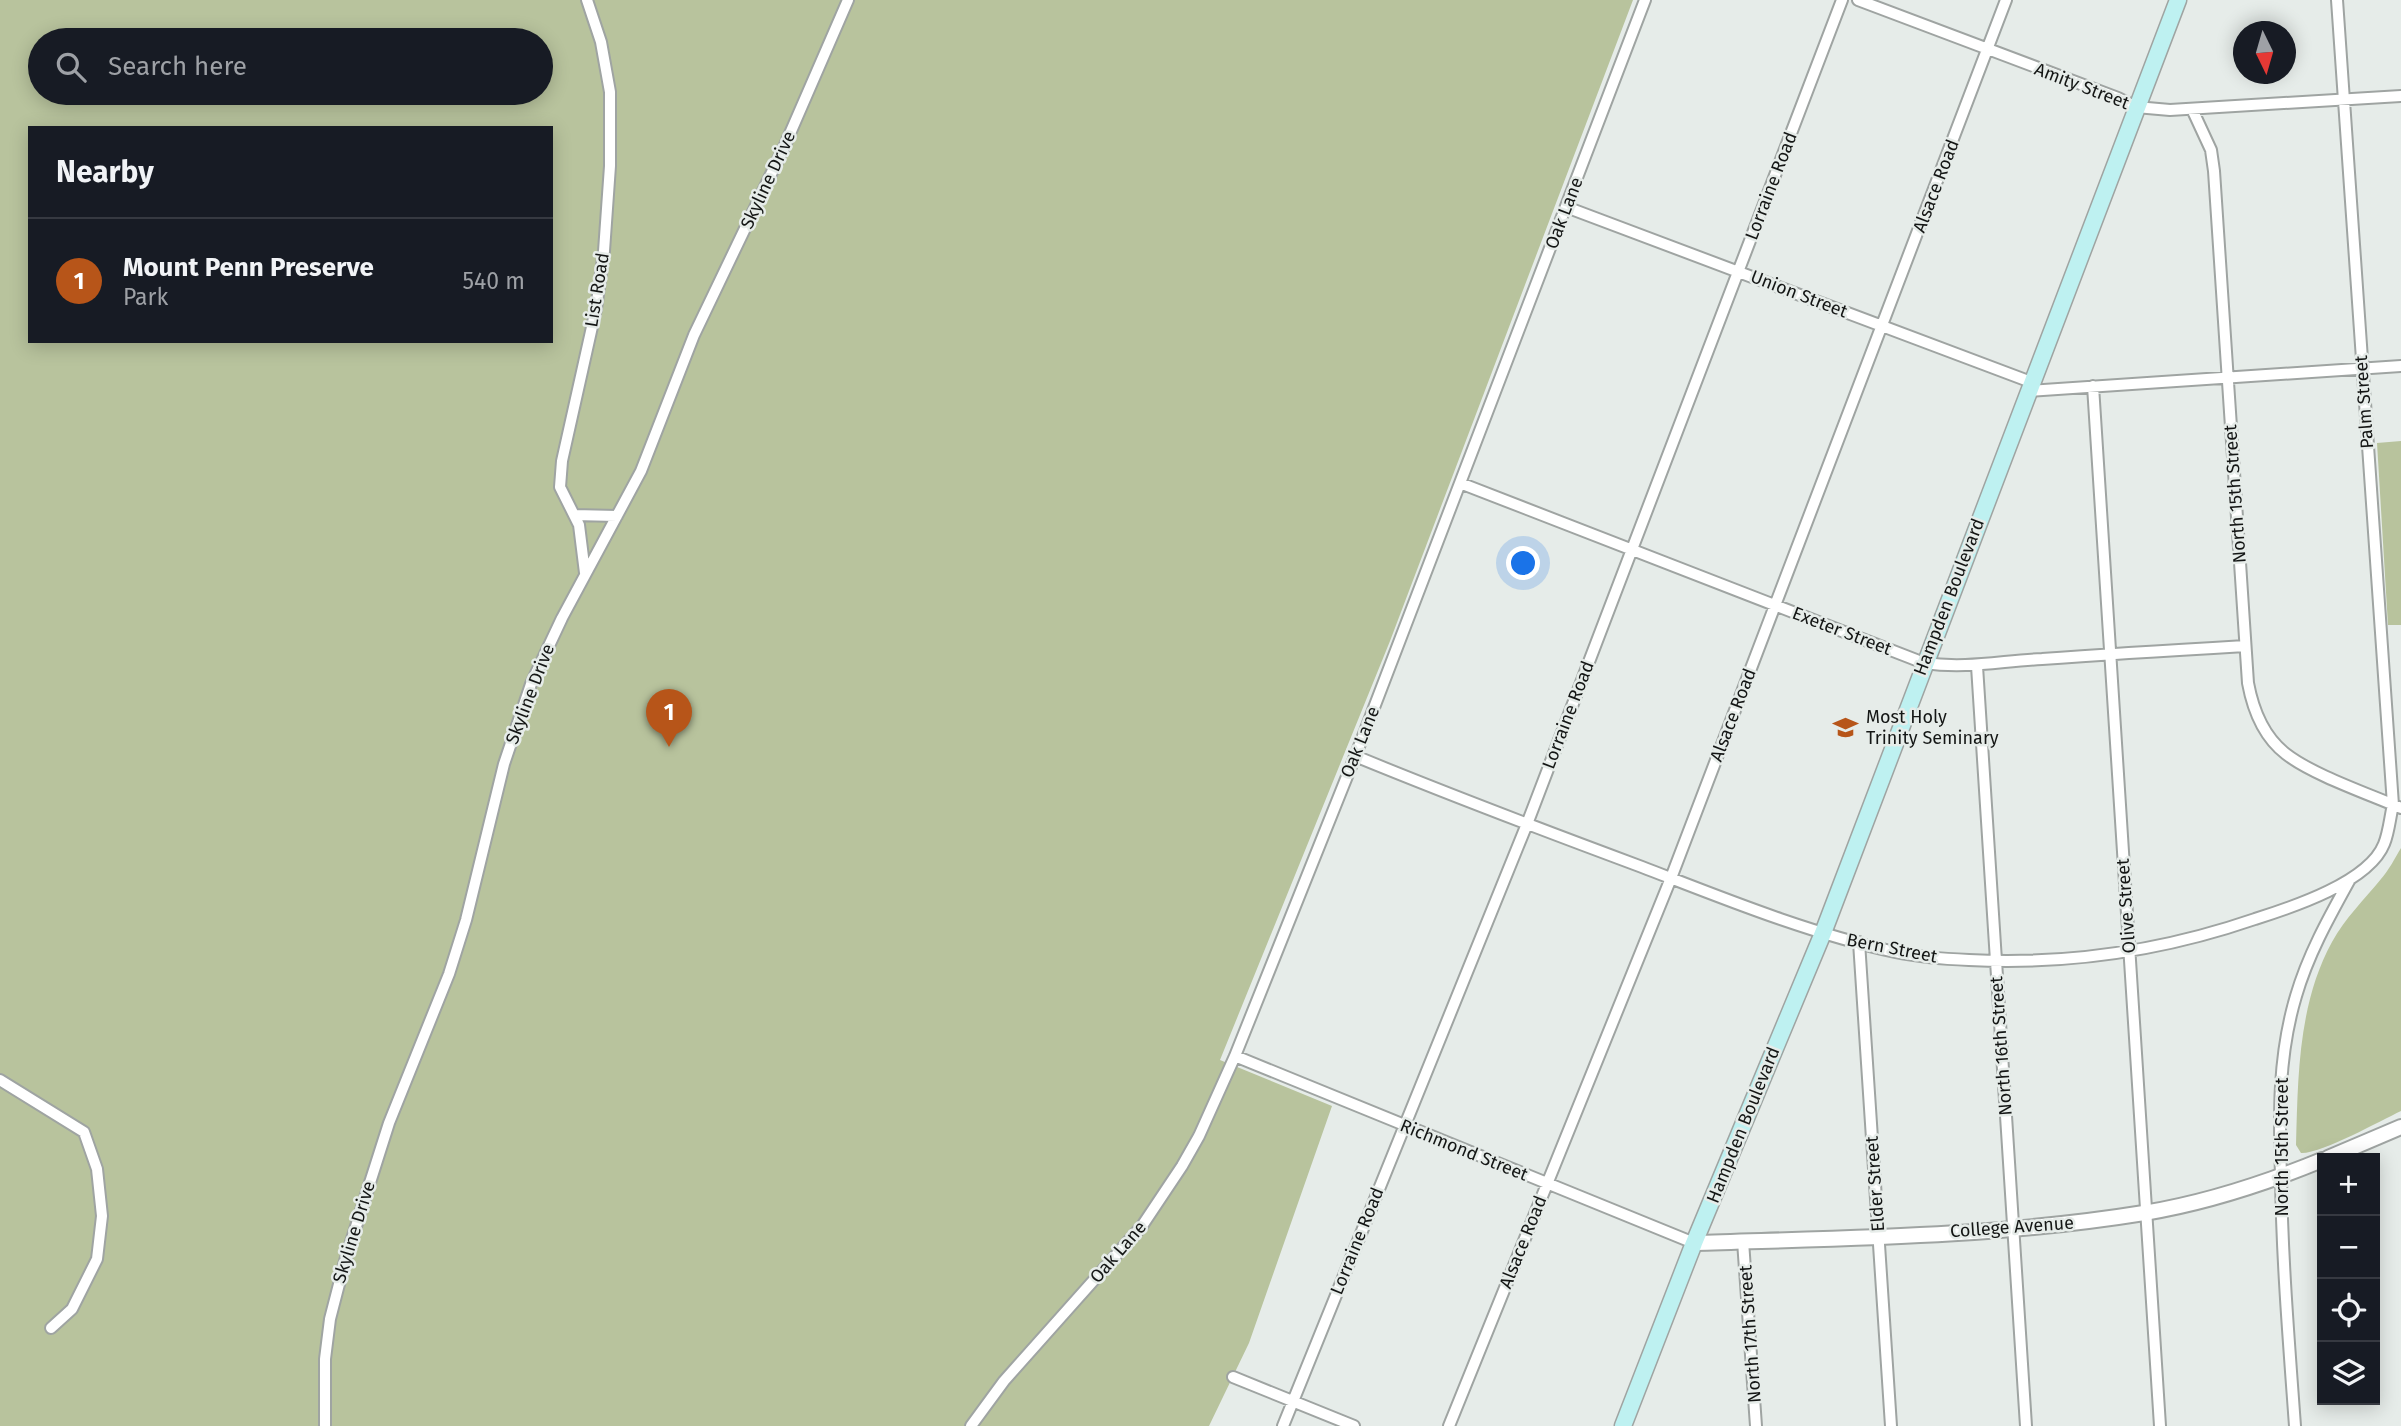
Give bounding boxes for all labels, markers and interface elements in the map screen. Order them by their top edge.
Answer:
north arrow [2233,21,2296,84]
search box [28,28,553,105]
icon: search [52,48,90,86]
text: Search here [108,51,247,82]
street label: Amity Street [2032,58,2133,114]
street label: Skyline Drive [736,128,800,232]
street label: Lorraine Road [1740,129,1802,243]
street label: Alsace Road [1908,136,1964,236]
text: Nearby [56,154,154,190]
street label: Oak Lane [1540,174,1588,252]
street label: List Road [580,251,614,329]
text: Mount Penn Preserve [123,252,374,283]
street label: Union Street [1747,265,1851,323]
text: 1 [74,267,84,295]
text: 540 m [463,267,525,295]
text: Park [123,283,168,311]
street label: Palm Street [2350,354,2378,449]
street label: North 15th Street [2219,423,2251,564]
street label: Hampden Boulevard [1909,515,1989,679]
your location [1506,546,1540,580]
street label: Exeter Street [1789,602,1895,660]
street label: Skyline Drive [501,641,559,747]
street label: Lorraine Road [1537,658,1599,772]
street label: Alsace Road [1705,665,1761,765]
pin: 1 [646,689,692,747]
street label: Oak Lane [1336,703,1384,781]
place label: Most Holy Trinity Seminary [1866,706,1999,749]
school or university icon: Most Holy Trinity Seminary [1832,713,1860,741]
street label: Olive Street [2112,857,2140,954]
street label: Bern Street [1845,928,1940,968]
street label: North 16th Street [1985,975,2017,1116]
street label: Hampden Boulevard [1702,1044,1784,1206]
street label: North 15th Street [2271,1077,2293,1216]
street label: Richmond Street [1397,1114,1532,1186]
street label: Elder Street [1861,1135,1889,1233]
map controls [2317,1153,2380,1405]
button: + [2317,1153,2380,1216]
street label: Skyline Drive [328,1178,380,1286]
street label: Lorraine Road [1325,1184,1389,1298]
street label: Alsace Road [1494,1192,1552,1292]
street label: College Avenue [1949,1212,2075,1242]
street label: Oak Lane [1085,1216,1151,1288]
button: − [2317,1216,2380,1279]
street label: North 17th Street [1734,1264,1766,1404]
button: locate [2317,1279,2380,1342]
button: layers [2317,1342,2380,1405]

